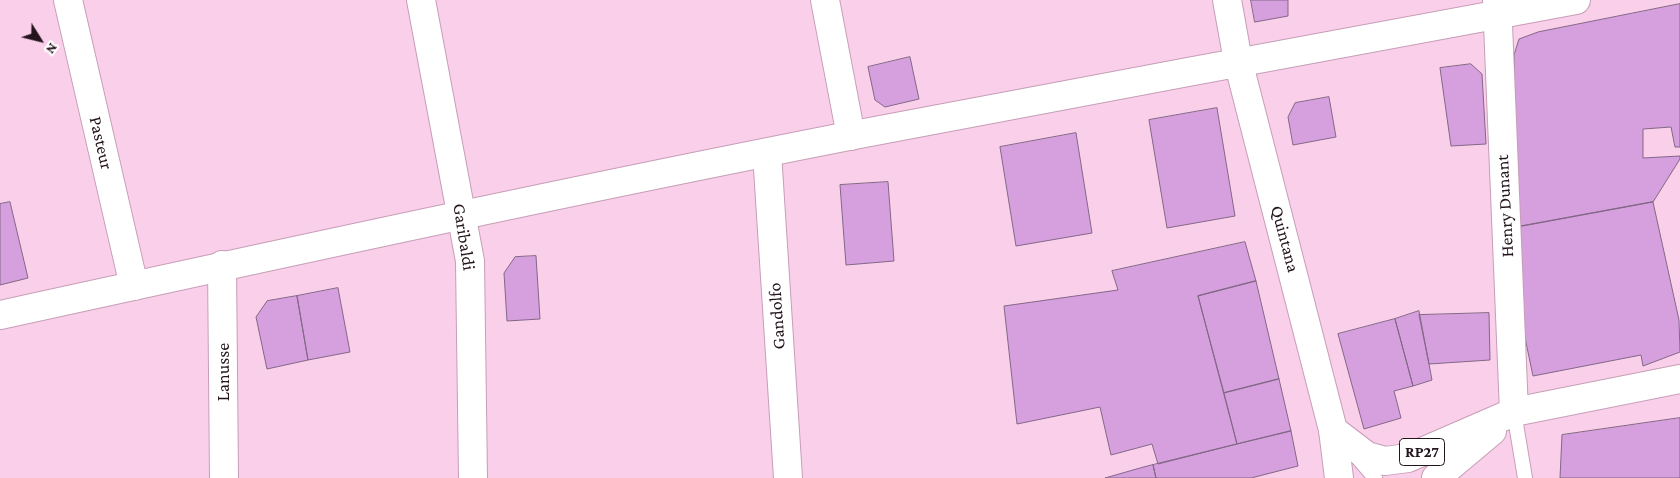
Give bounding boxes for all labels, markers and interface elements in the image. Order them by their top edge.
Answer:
north arrow [15,15,65,65]
text: N [43,40,61,57]
street label: Pasteur [84,114,118,172]
street label: Henry Dunant [1492,154,1518,258]
street label: Garibaldi [448,202,480,272]
street label: Quintana [1266,203,1304,275]
street label: Gandolfo [764,282,790,350]
street label: Lanusse [212,343,234,401]
road number: RP27 [1400,438,1444,466]

